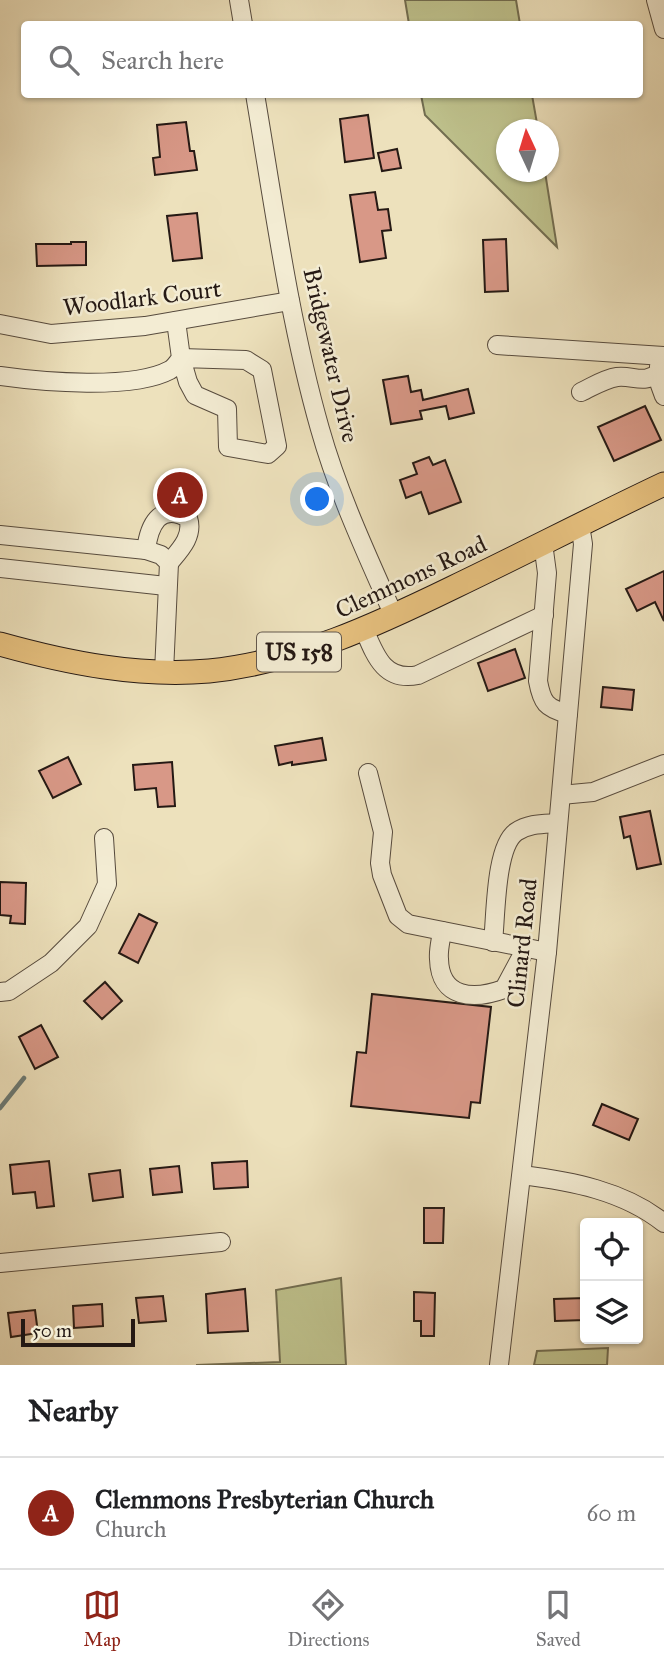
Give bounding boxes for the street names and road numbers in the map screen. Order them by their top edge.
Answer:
street label: Bridgewater Drive [296,265,366,445]
street label: Woodlark Court [61,273,223,323]
street label: Clemmons Road [331,529,491,625]
road number: US 158 [257,632,341,672]
street label: Clinard Road [500,877,544,1009]

